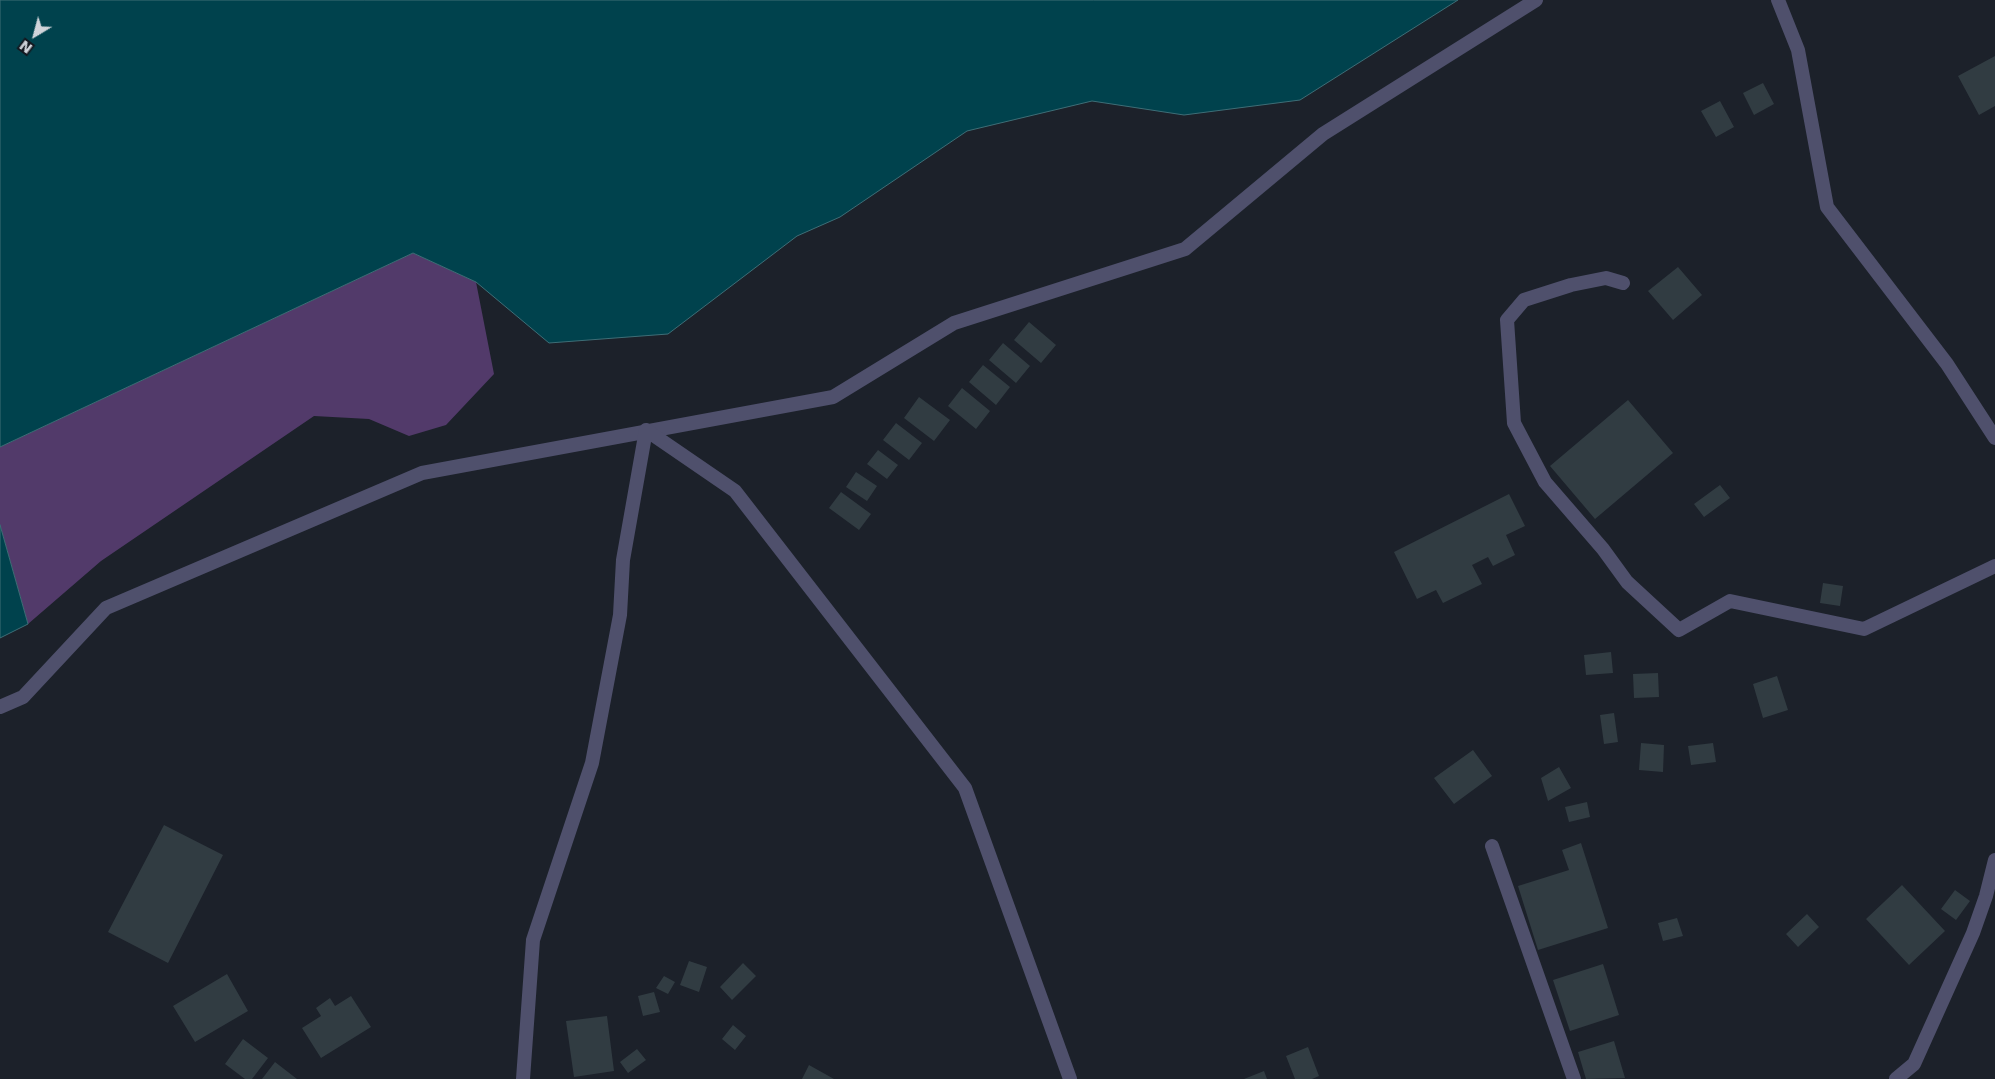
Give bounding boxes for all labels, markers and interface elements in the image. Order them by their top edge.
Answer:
north arrow [10,10,60,60]
text: N [16,37,35,57]

